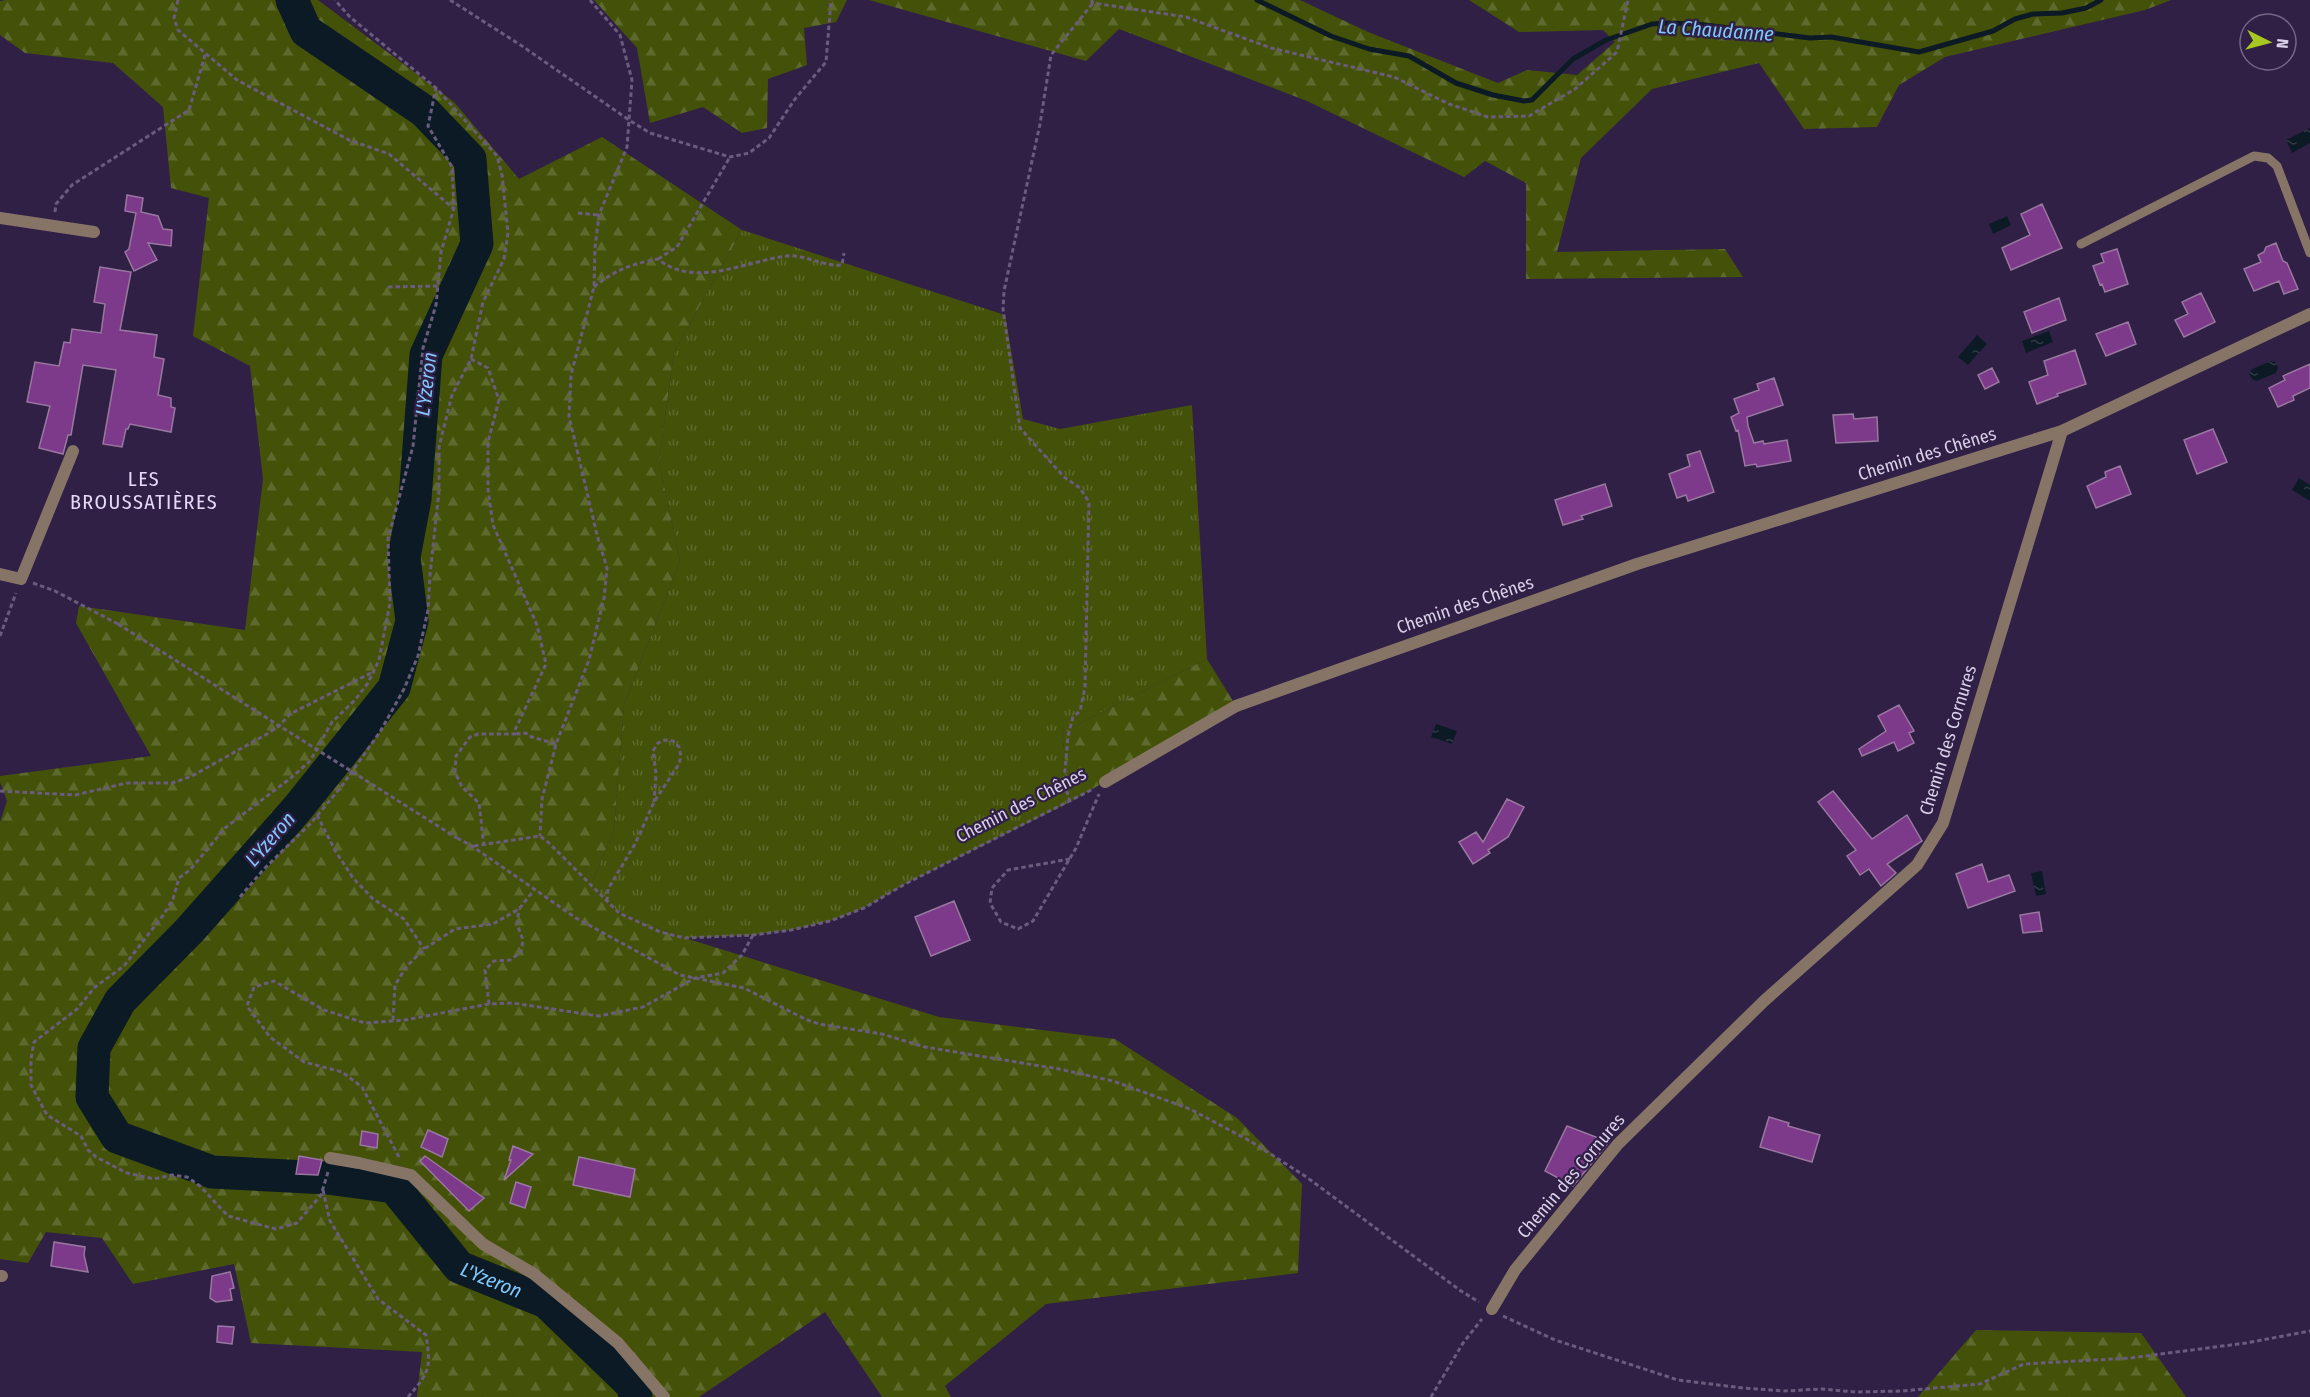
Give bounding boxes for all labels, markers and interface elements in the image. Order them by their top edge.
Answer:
north arrow [2238,12,2298,72]
water label: La Chaudanne [1657,14,1775,46]
text: N [2272,38,2292,49]
water label: L'Yzeron [410,351,442,417]
street label: Chemin des Chênes [1855,422,1999,485]
district label: LES BROUSSATIÈRES [70,467,218,514]
street label: Chemin des Chênes [1394,571,1537,639]
street label: Chemin des Cornures [1915,662,1981,818]
street label: Chemin des Chênes [952,763,1090,847]
water label: L'Yzeron [240,807,300,871]
street label: Chemin des Cornures [1513,1109,1630,1243]
water label: L'Yzeron [457,1257,526,1303]

